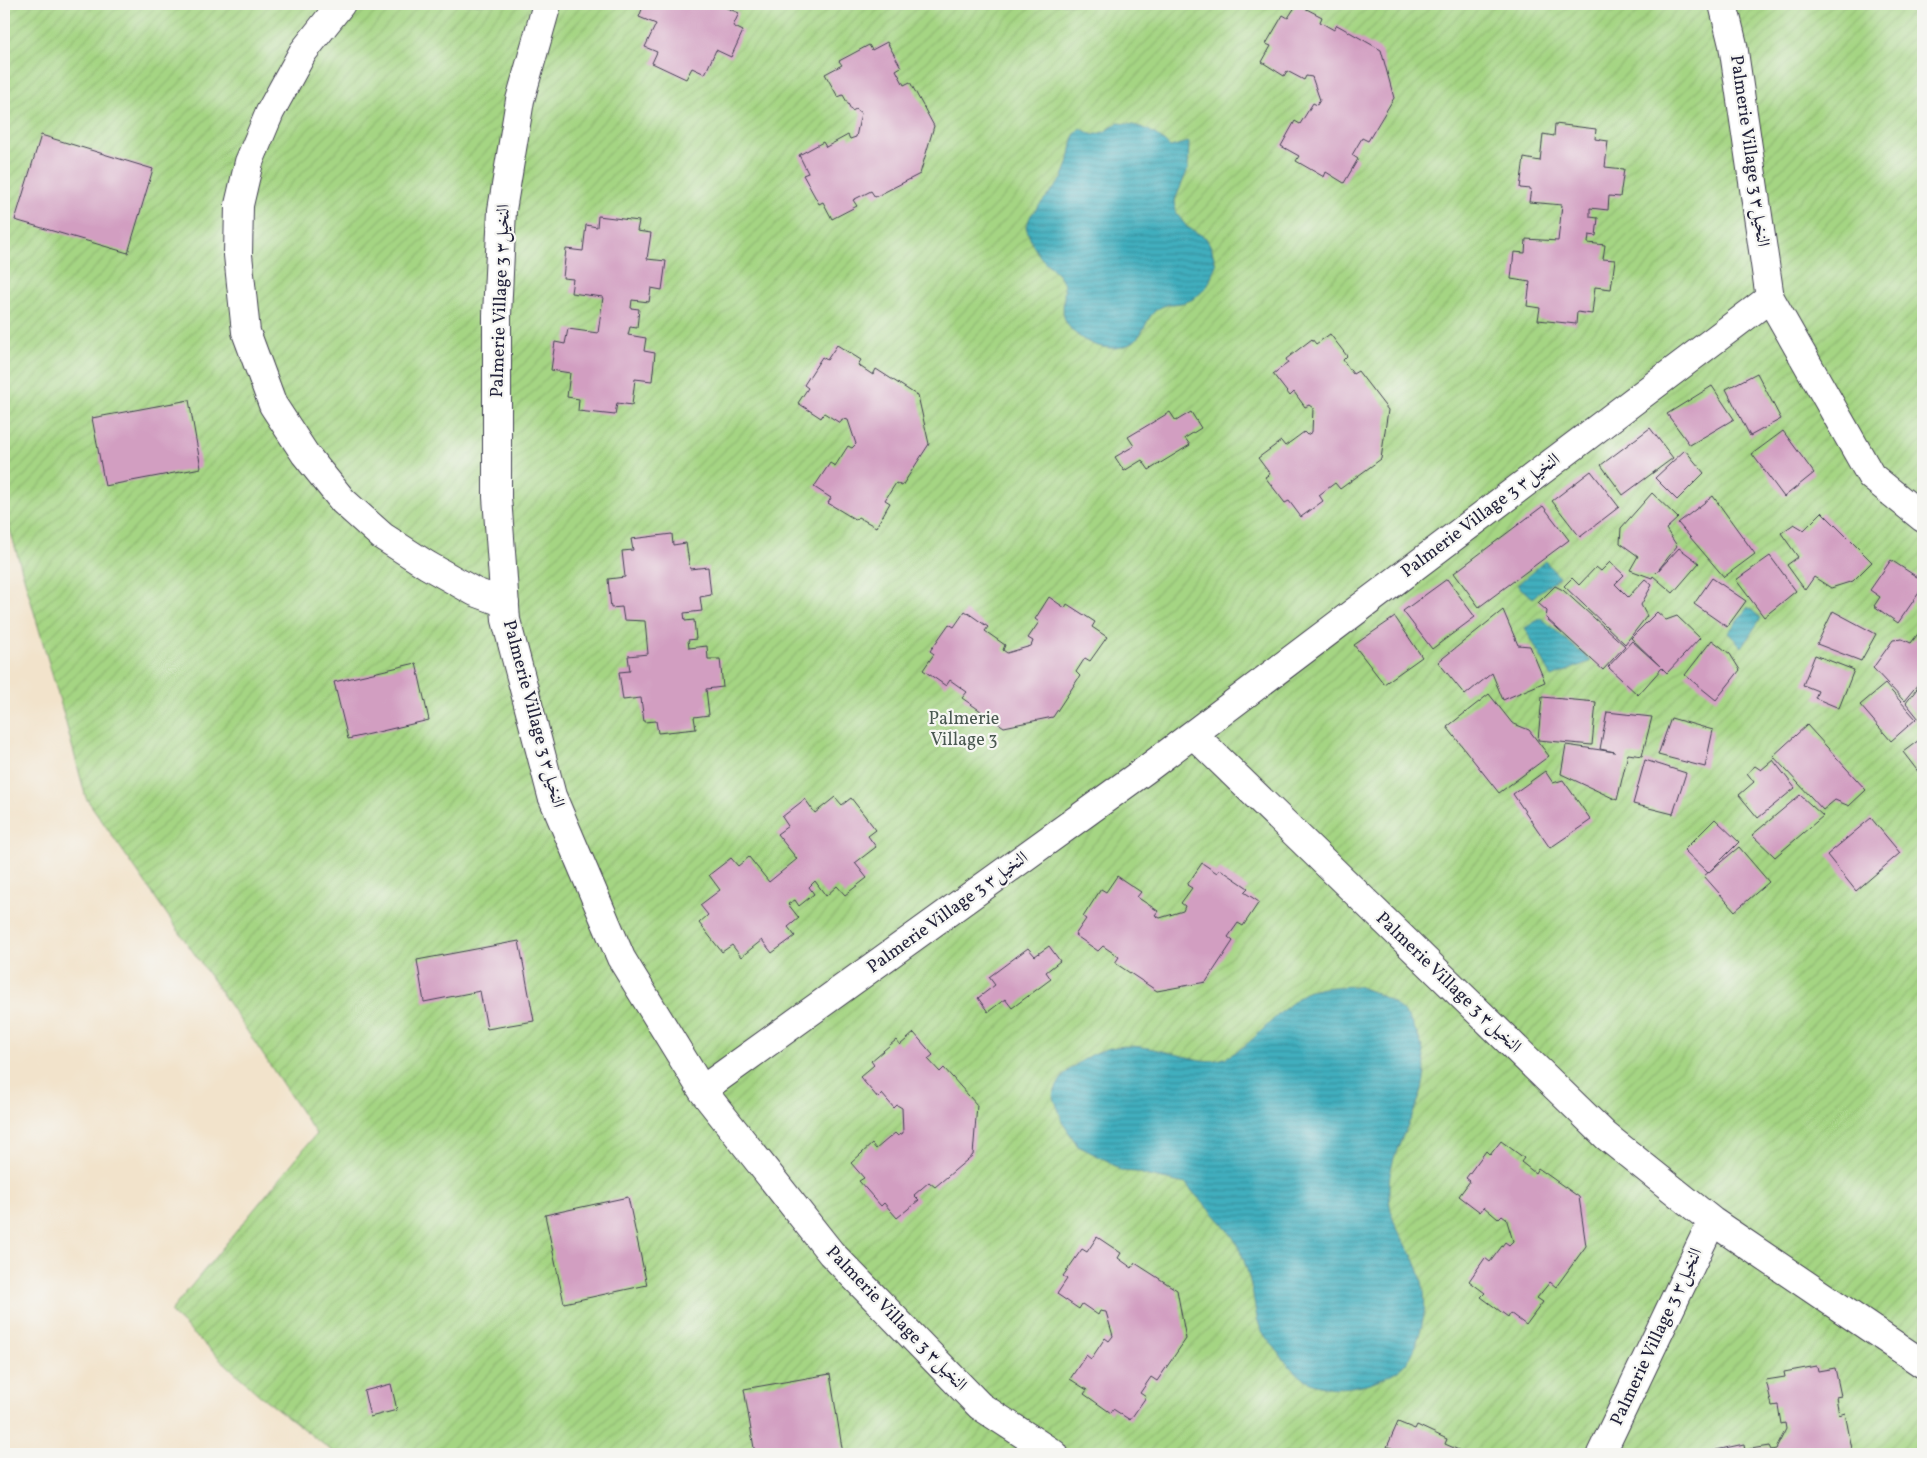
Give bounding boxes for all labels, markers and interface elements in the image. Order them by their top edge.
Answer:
street label: Palmerie Village 3 النخيل٣ [1723,53,1775,249]
street label: Palmerie Village 3 النخيل٣ [485,204,517,398]
street label: Palmerie Village 3 النخيل٣ [1396,448,1566,584]
street label: Palmerie Village 3 النخيل٣ [496,617,570,811]
park label: Palmerie Village 3 [929,707,999,753]
street label: Palmerie Village 3 النخيل٣ [862,846,1034,980]
street label: Palmerie Village 3 النخيل٣ [1370,907,1526,1059]
street label: Palmerie Village 3 النخيل٣ [820,1241,972,1397]
street label: Palmerie Village 3 النخيل٣ [1605,1244,1709,1430]

